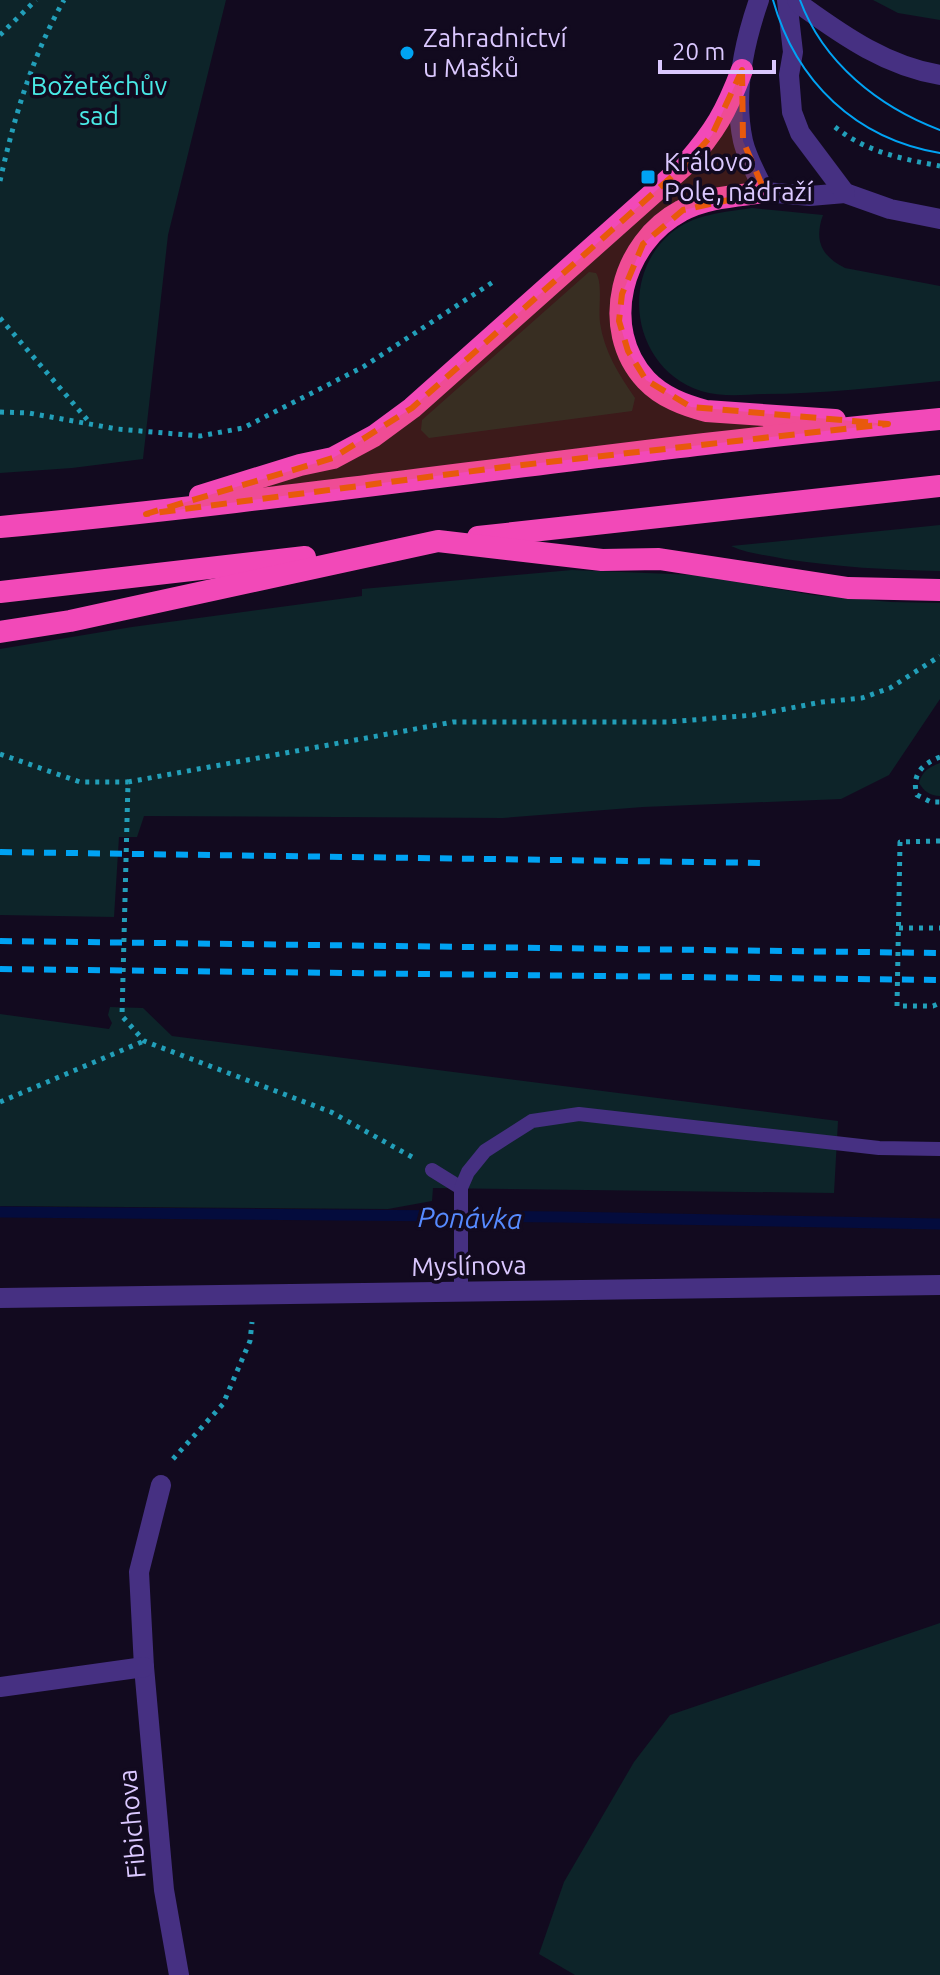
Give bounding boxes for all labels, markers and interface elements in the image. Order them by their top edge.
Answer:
place label: Zahradnictví u Mašků [423,23,568,82]
scale bar [660,24,774,74]
text: 20 m [672,38,725,65]
marker: Zahradnictví u Mašků [398,44,416,62]
park label: Božetěchův sad [31,71,168,130]
place label: Královo Pole, nádraží [664,147,814,206]
marker: Královo Pole, nádraží [639,168,657,186]
water label: Ponávka [418,1201,522,1234]
street label: Myslínova [411,1250,527,1281]
street label: Fibichova [112,1768,151,1880]

